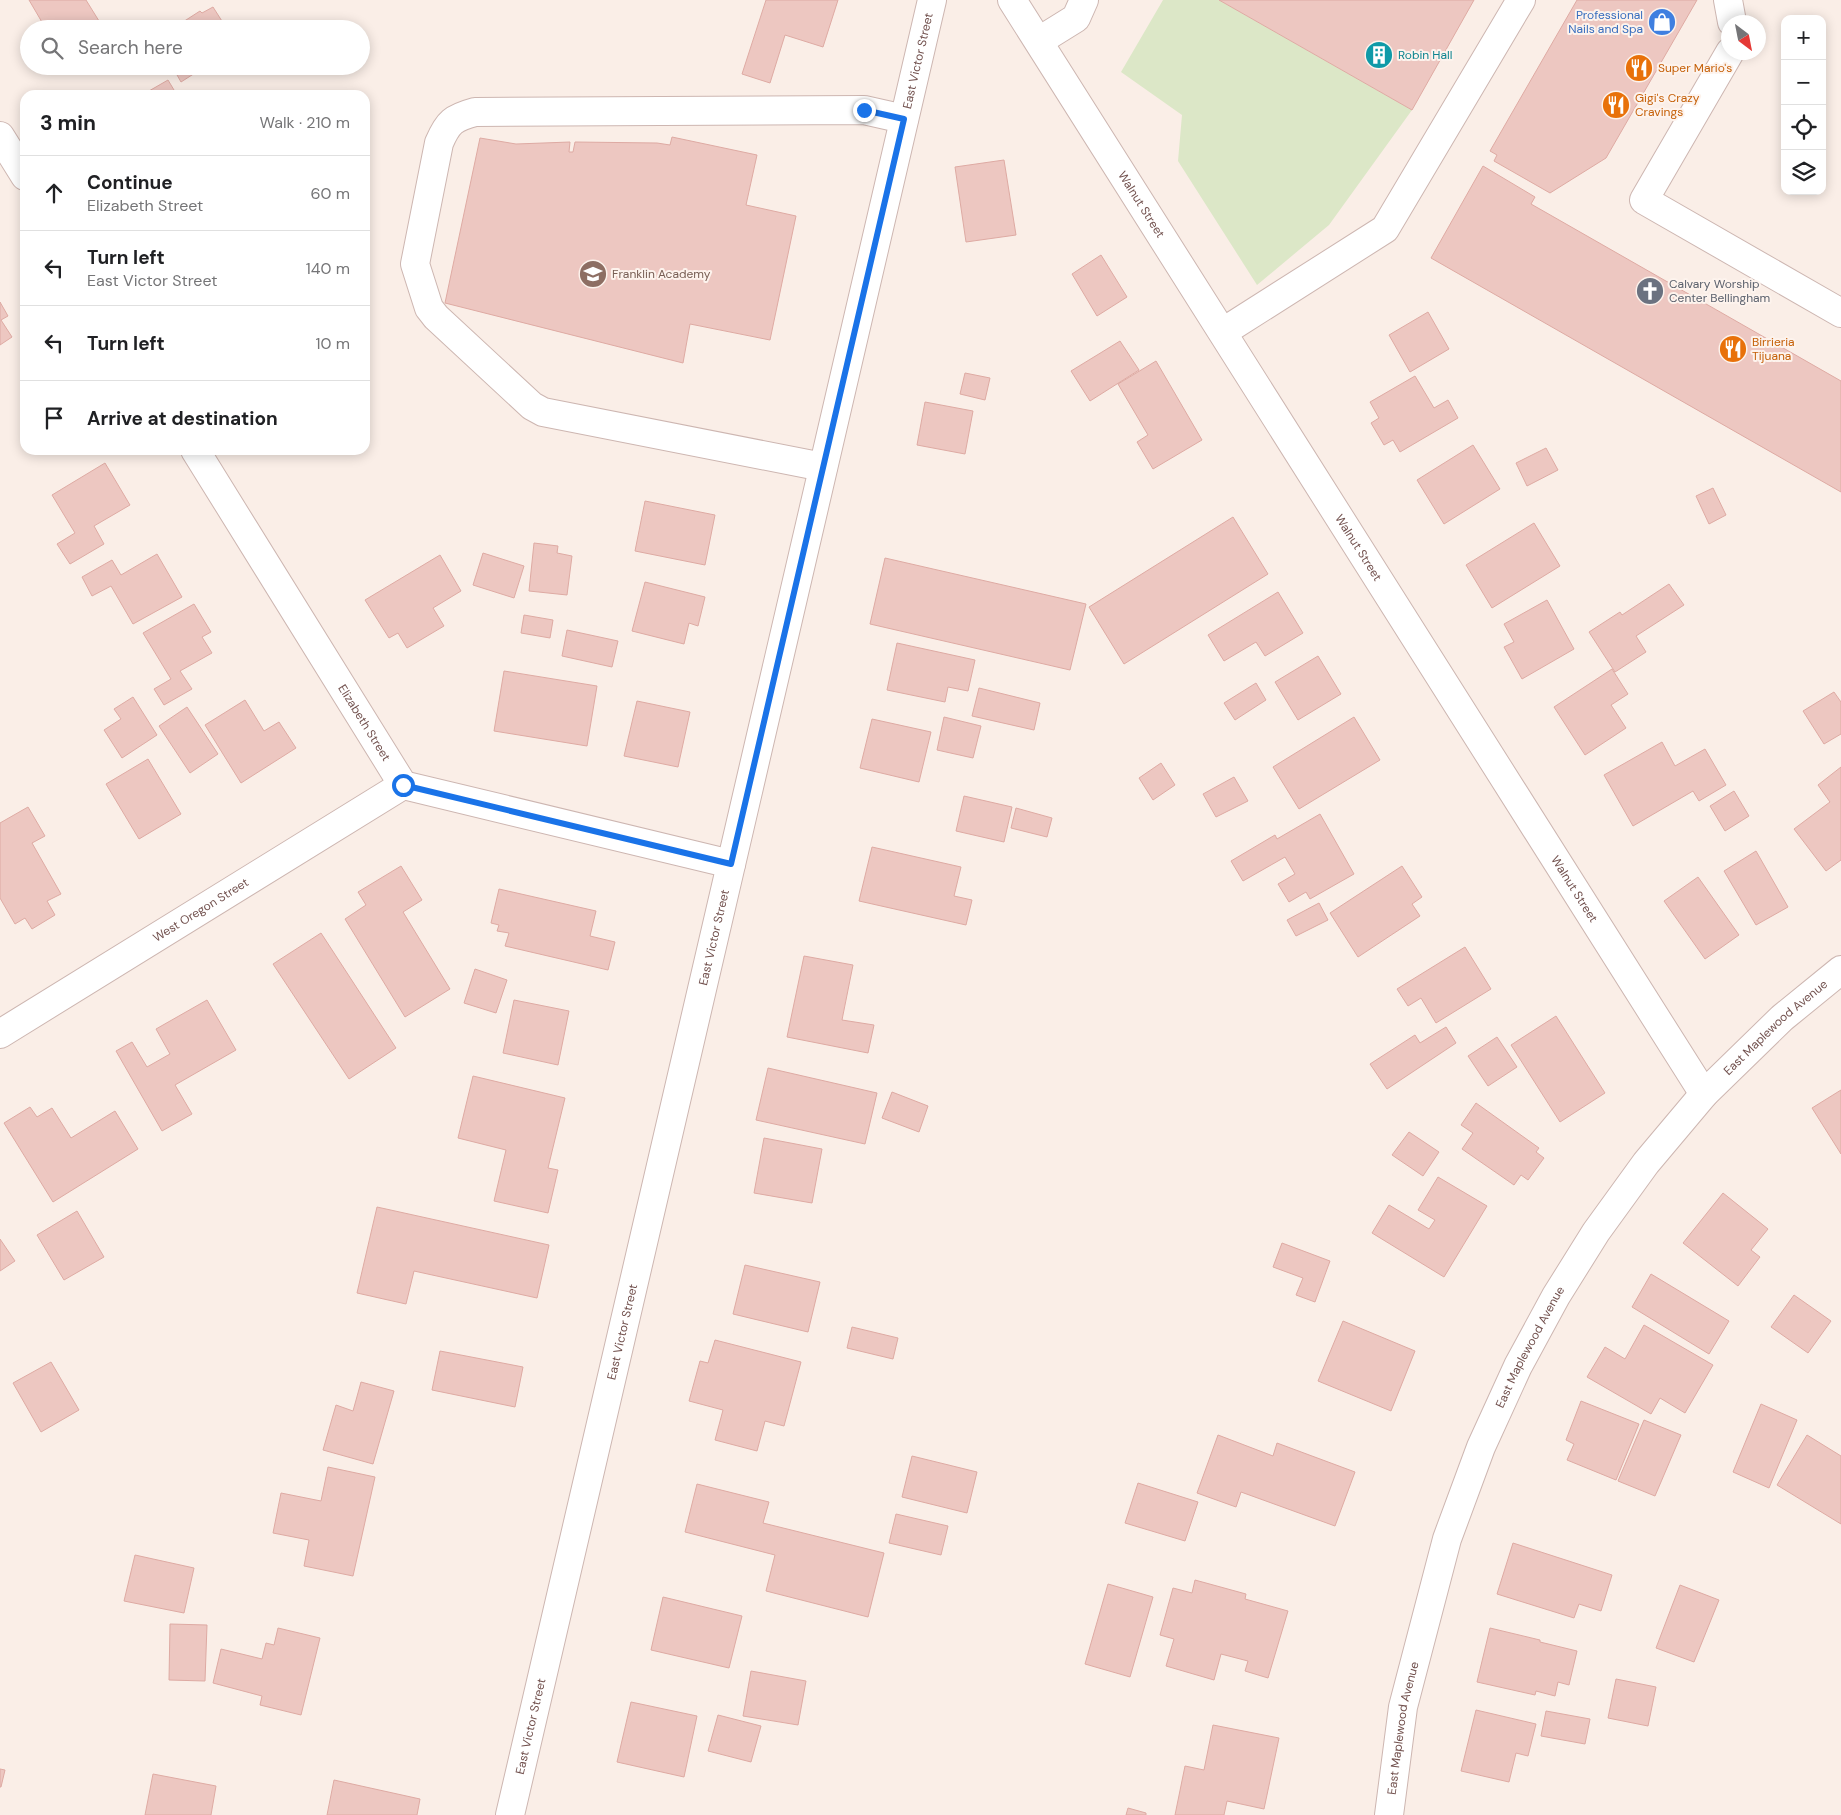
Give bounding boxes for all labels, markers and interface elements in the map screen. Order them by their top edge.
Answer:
place label: Professional Nails and Spa [1568,7,1643,37]
shop icon: Professional Nails and Spa [1647,7,1677,37]
street label: East Victor Street [899,11,937,110]
north arrow [1721,15,1766,60]
map controls [1781,15,1826,195]
button: + [1781,15,1826,60]
search box [20,20,370,75]
icon: search [38,34,66,62]
text: Search here [78,35,183,60]
building icon: Robin Hall [1364,40,1394,70]
place label: Robin Hall [1398,47,1452,63]
restaurant icon: Super Mario's [1624,53,1654,83]
place label: Super Mario's [1658,60,1732,76]
button: − [1781,60,1826,105]
restaurant icon: Gigi's Crazy Cravings [1601,90,1631,120]
place label: Gigi's Crazy Cravings [1635,90,1700,120]
route end [853,99,876,122]
button: locate [1781,105,1826,150]
text: 3 min [40,109,96,137]
text: Walk · 210 m [260,112,350,133]
button: layers [1781,150,1826,195]
street label: Walnut Street [1114,168,1169,241]
text: Continue [87,170,173,195]
icon: ahead [40,179,68,207]
text: 60 m [310,183,350,204]
text: Elizabeth Street [87,195,203,216]
text: Turn left [87,245,165,270]
icon: left [40,254,68,282]
text: 140 m [306,258,350,279]
school or university icon: Franklin Academy [578,259,608,289]
place label: Franklin Academy [612,266,711,282]
text: East Victor Street [87,270,217,291]
church icon: Calvary Worship Center Bellingham [1635,276,1665,306]
place label: Calvary Worship Center Bellingham [1669,276,1770,306]
icon: left [40,329,68,357]
text: Turn left [87,331,165,356]
text: 10 m [316,333,350,354]
restaurant icon: Birrieria Tijuana [1718,334,1748,364]
place label: Birrieria Tijuana [1752,334,1795,364]
icon: arrive [40,404,68,432]
text: Arrive at destination [87,406,278,431]
street label: Walnut Street [1331,511,1386,584]
street label: Elizabeth Street [334,681,394,764]
route start [392,774,415,797]
street label: Walnut Street [1547,853,1602,926]
street label: West Oregon Street [150,874,252,946]
street label: East Victor Street [695,888,733,987]
street label: East Maplewood Avenue [1720,976,1831,1079]
street label: East Victor Street [603,1282,641,1381]
street label: East Maplewood Avenue [1492,1283,1568,1411]
street label: East Maplewood Avenue [1384,1660,1423,1796]
street label: East Victor Street [512,1677,550,1776]

